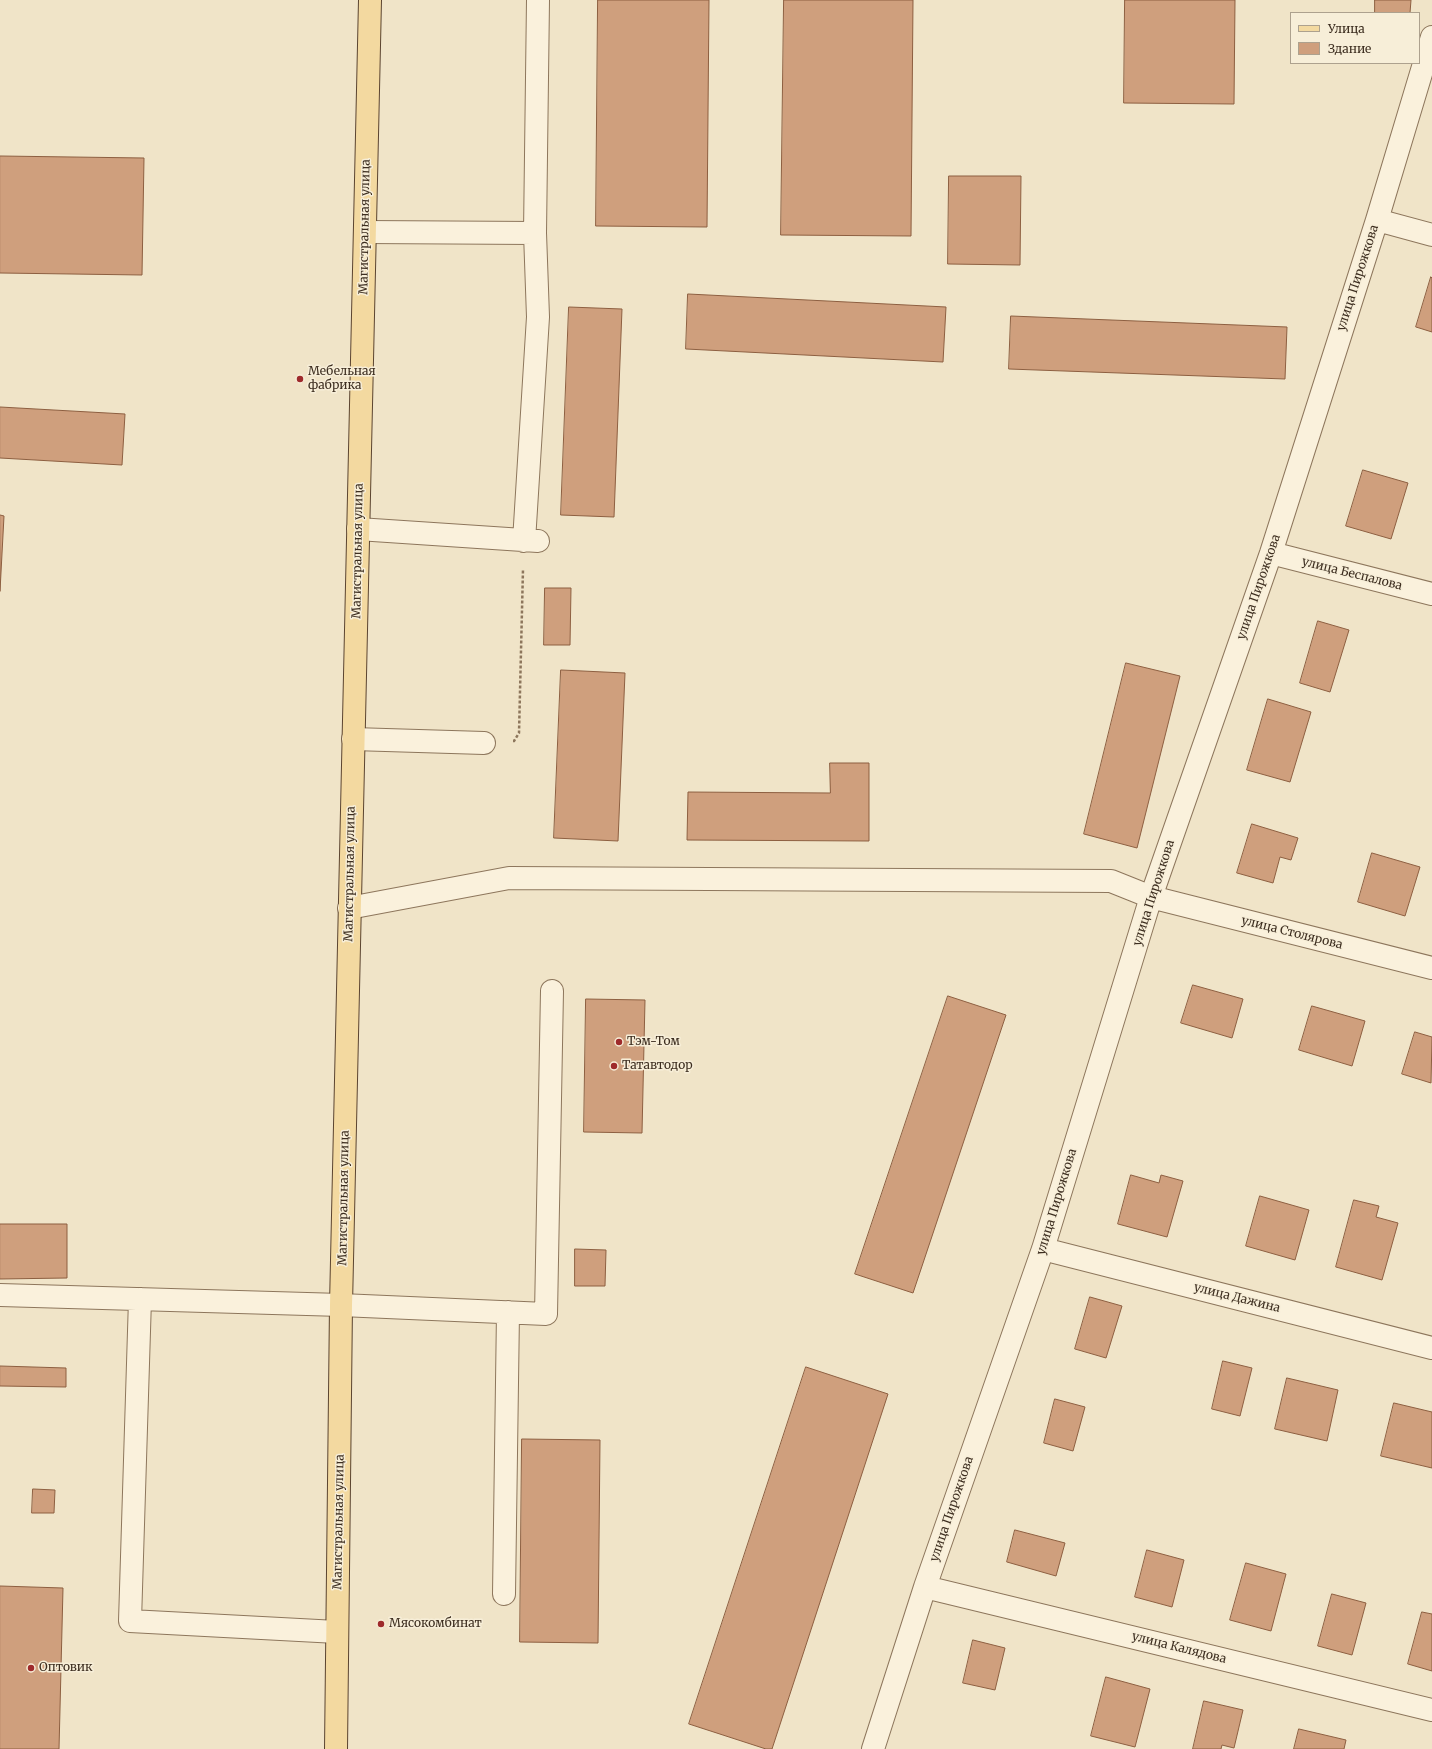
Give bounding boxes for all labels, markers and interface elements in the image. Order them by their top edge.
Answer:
legend [1290,12,1420,64]
text: Улица [1328,21,1365,36]
text: Здание [1328,41,1371,56]
street label: Магистральная улица [357,159,373,295]
street label: улица Пирожкова [1334,223,1382,333]
place label: Мебельная фабрика [308,365,376,393]
marker: Мебельная фабрика [295,374,305,384]
street label: Магистральная улица [350,483,366,619]
street label: улица Пирожкова [1234,532,1284,642]
street label: улица Беспалова [1300,555,1404,593]
street label: Магистральная улица [342,806,358,942]
street label: улица Пирожкова [1130,838,1178,948]
street label: улица Столярова [1240,913,1344,953]
place label: Тэм-Том [627,1035,680,1049]
marker: Тэм-Том [614,1037,624,1047]
place label: Татавтодор [622,1059,693,1073]
marker: Татавтодор [609,1061,619,1071]
street label: Магистральная улица [336,1130,352,1266]
street label: улица Пирожкова [1034,1147,1080,1257]
street label: улица Дажина [1192,1280,1282,1316]
street label: Магистральная улица [331,1454,347,1590]
street label: улица Пирожкова [927,1454,977,1564]
place label: Мясокомбинат [389,1617,482,1631]
marker: Мясокомбинат [376,1619,386,1629]
street label: улица Калядова [1130,1629,1228,1667]
place label: Оптовик [39,1661,93,1675]
marker: Оптовик [26,1663,36,1673]

